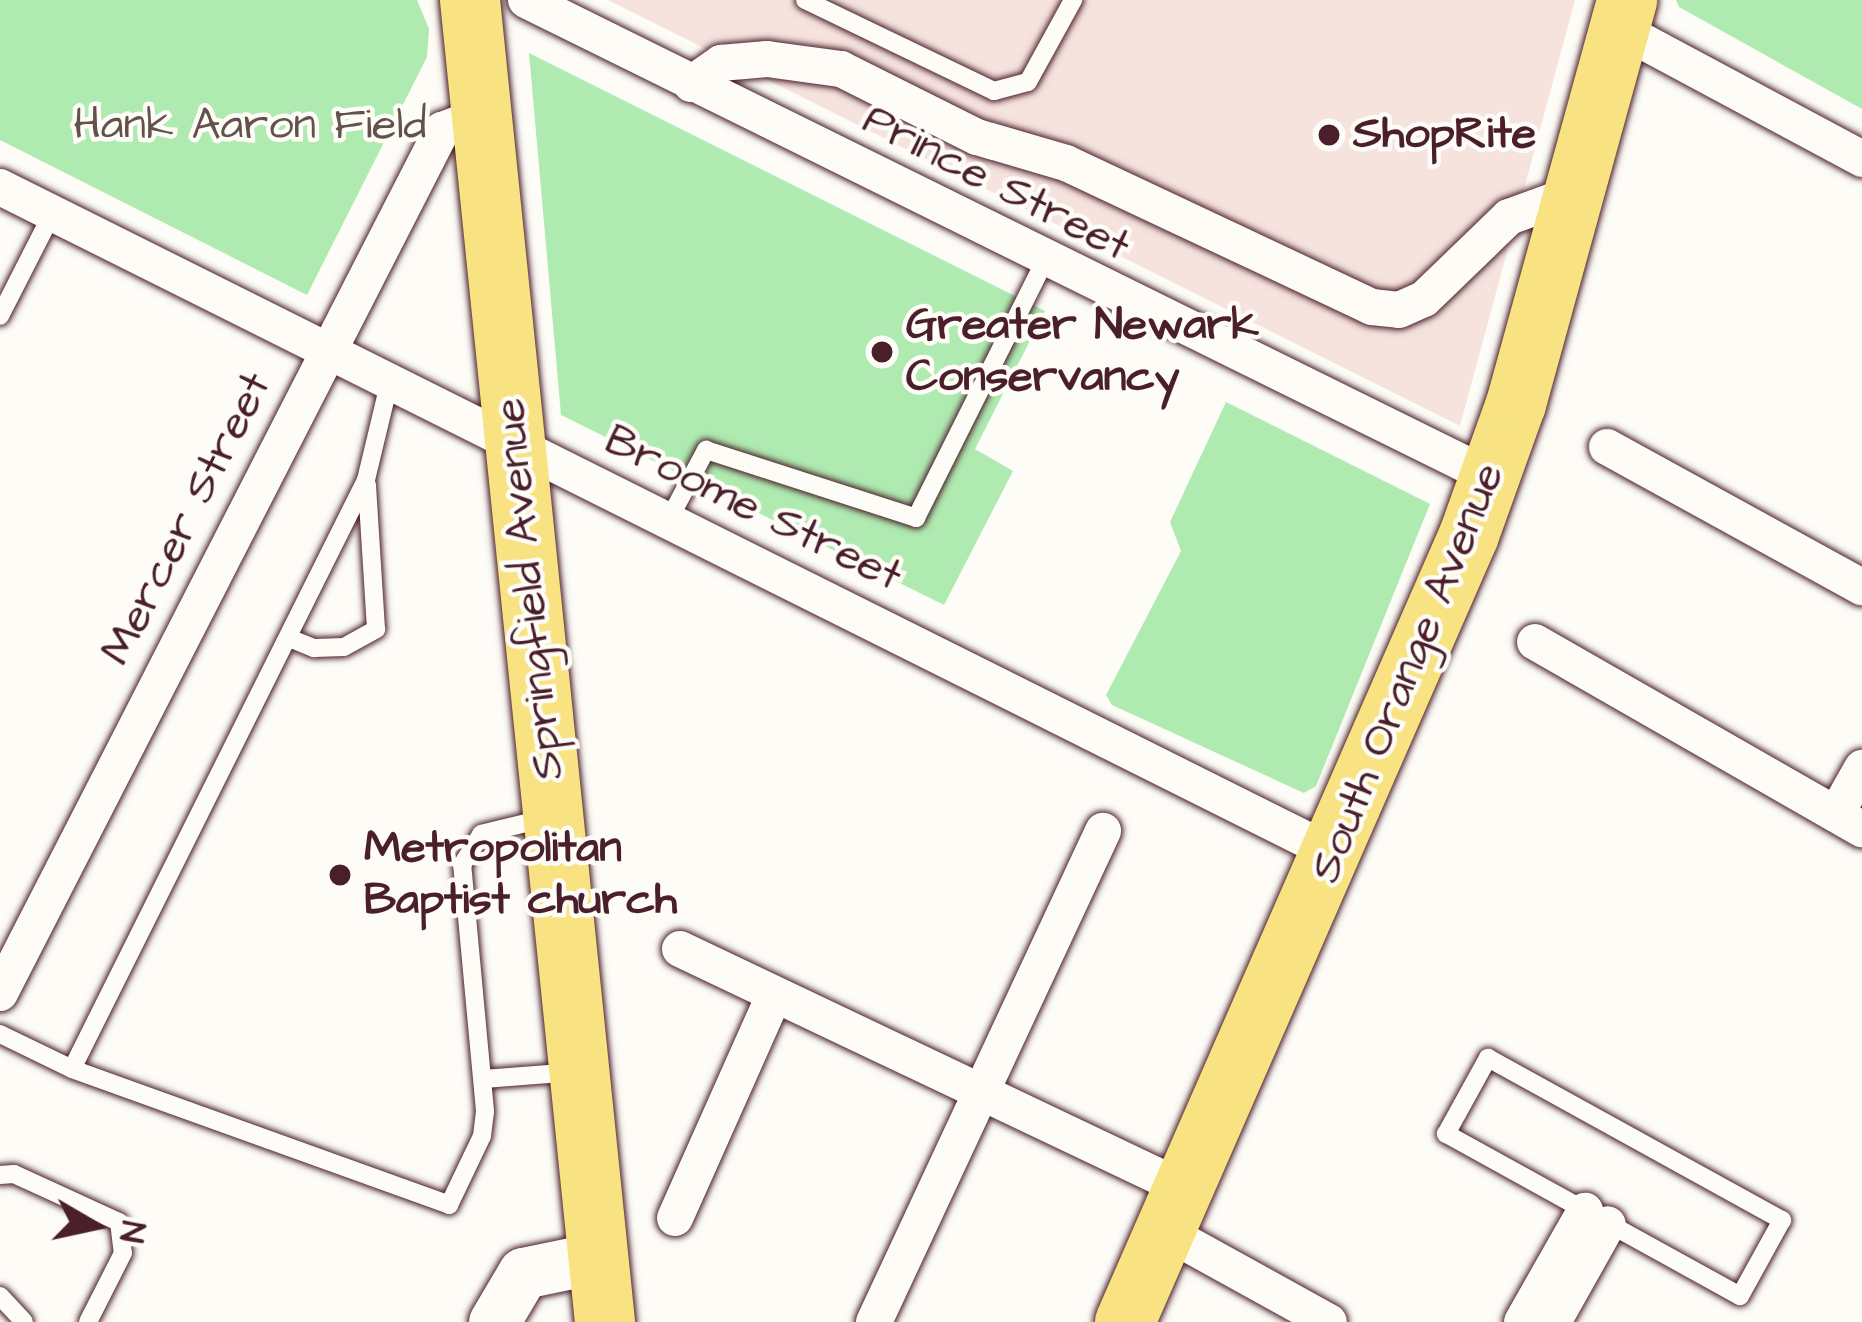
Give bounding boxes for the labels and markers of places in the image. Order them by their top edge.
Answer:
place label: ShopRite [1353,108,1536,162]
marker: ShopRite [1316,122,1342,148]
place label: Greater Newark Conservancy [906,299,1259,405]
marker: Greater Newark Conservancy [869,339,895,365]
place label: Metropolitan Baptist church [364,822,677,928]
marker: Metropolitan Baptist church [327,862,353,888]

